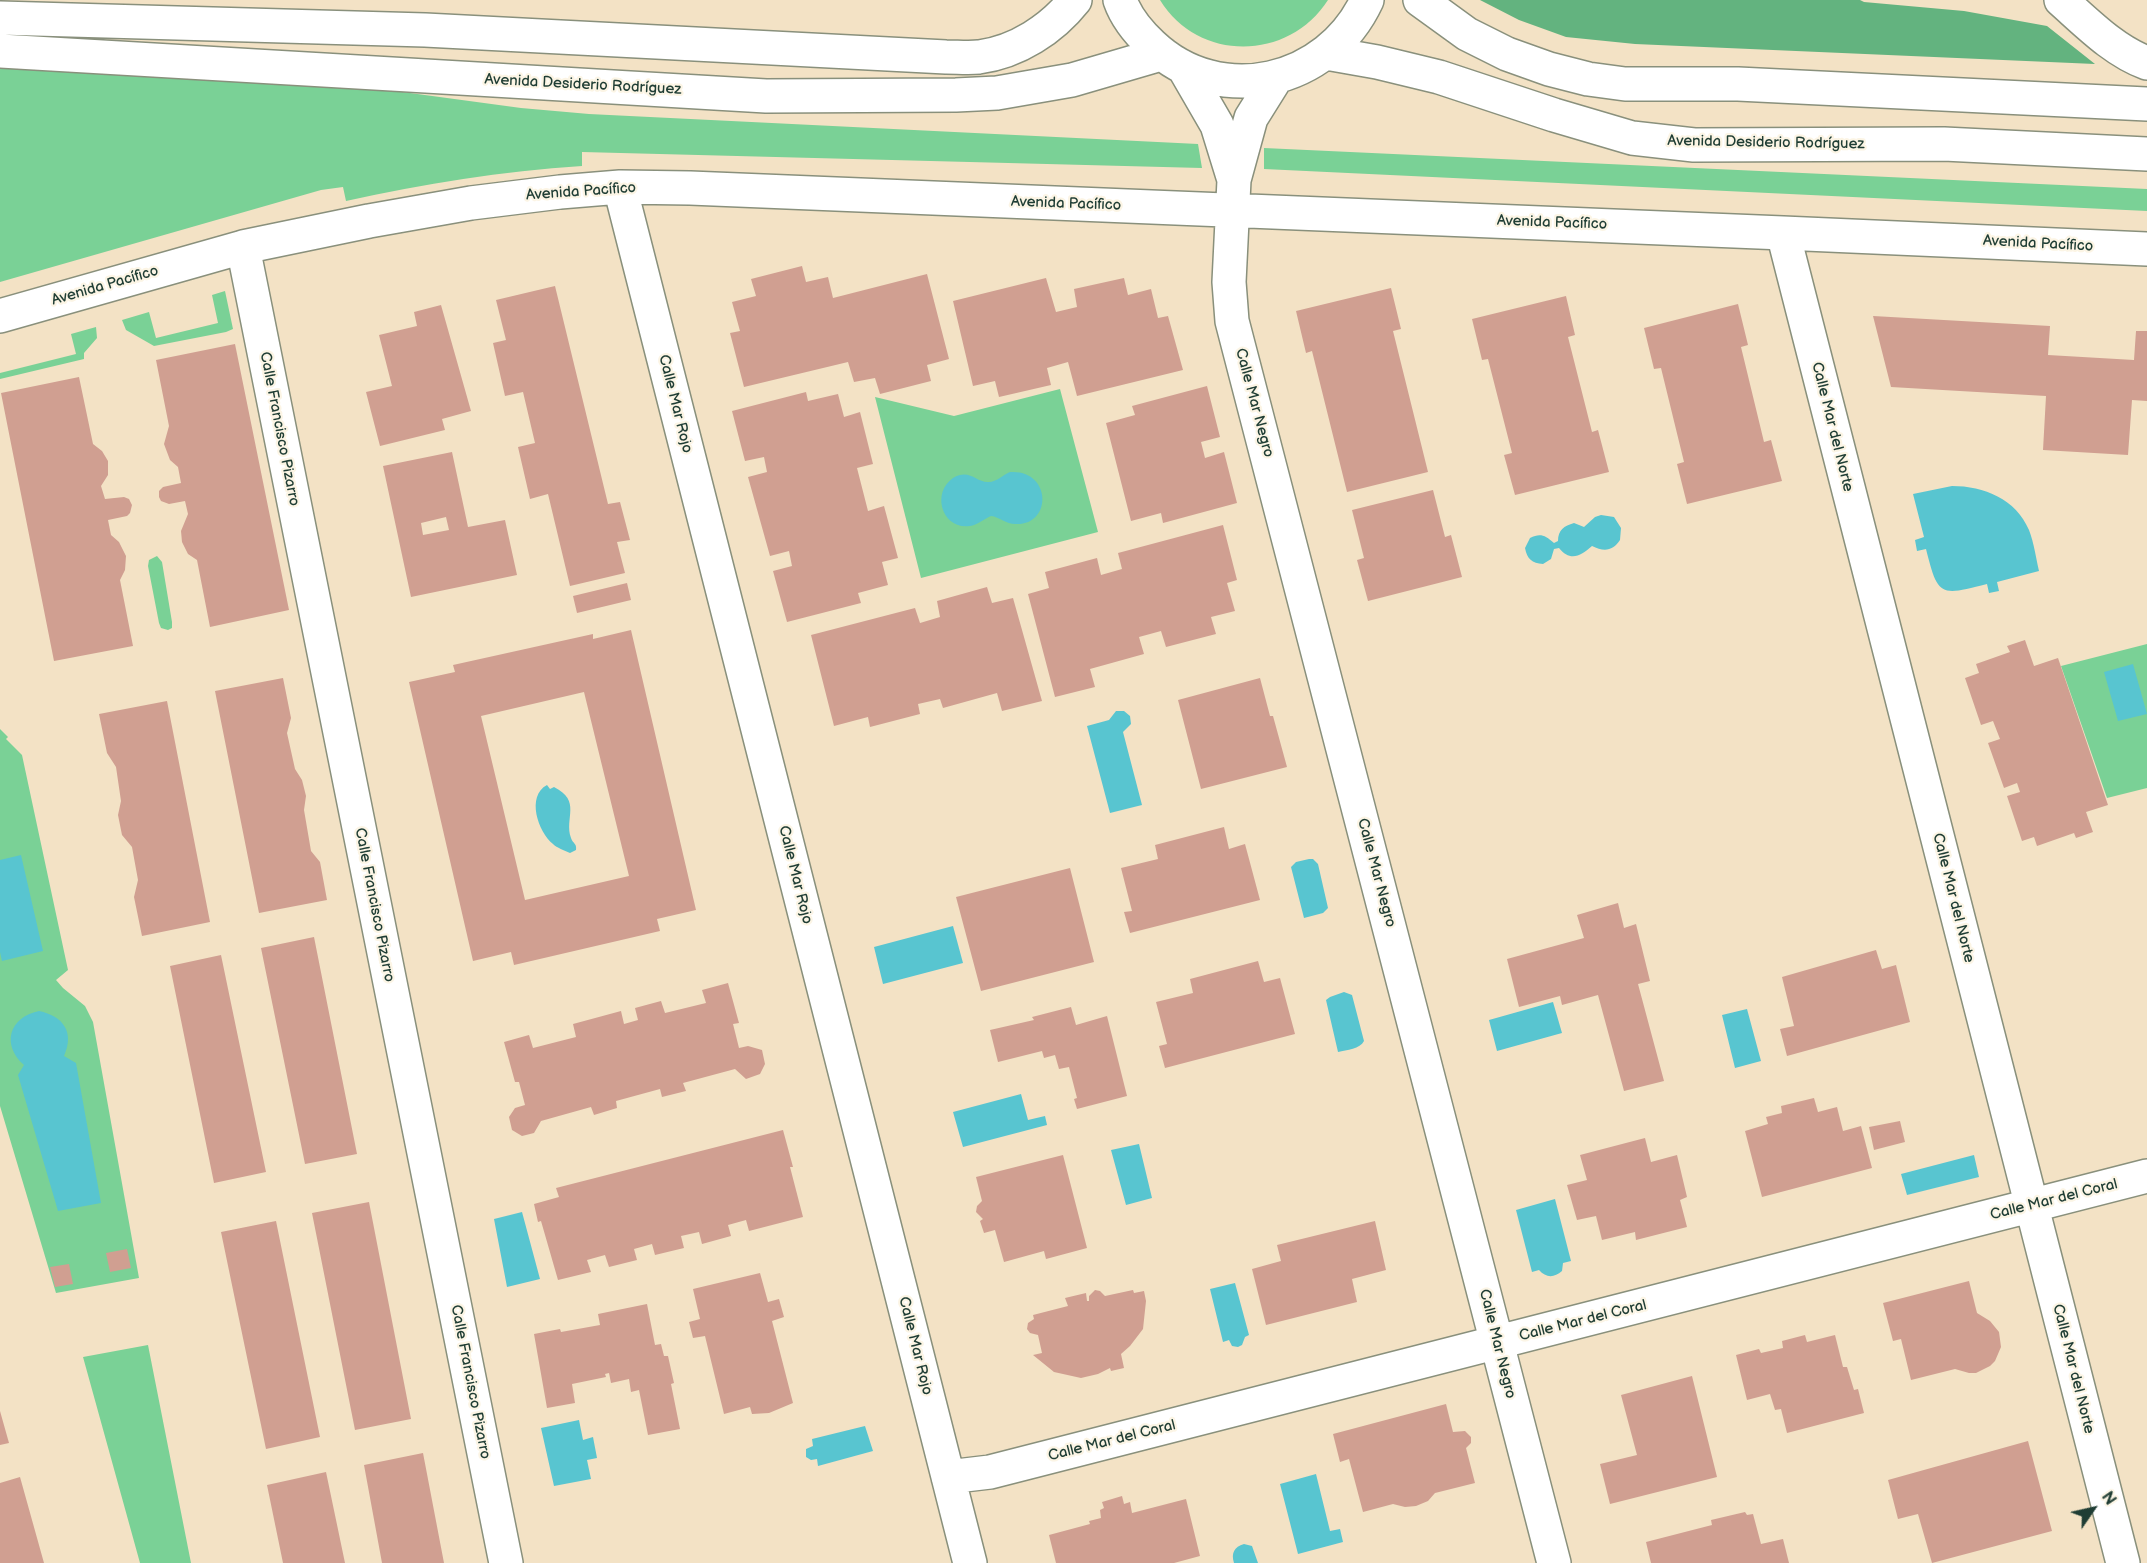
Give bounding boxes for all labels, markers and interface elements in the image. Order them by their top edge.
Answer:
street label: Avenida Desiderio Rodríguez [484,71,682,99]
street label: Avenida Desiderio Rodríguez [1667,132,1865,154]
street label: Avenida Pacífico [525,179,637,205]
street label: Avenida Pacífico [1010,193,1122,215]
street label: Avenida Pacífico [1496,212,1608,234]
street label: Avenida Pacífico [1982,232,2094,256]
street label: Avenida Pacífico [49,262,161,310]
street label: Calle Mar Negro [1231,347,1277,459]
street label: Calle Francisco Pizarro [255,350,303,508]
street label: Calle Mar Rojo [654,353,696,455]
street label: Calle Mar del Norte [1807,360,1857,494]
street label: Calle Mar Negro [1353,817,1399,929]
street label: Calle Mar Rojo [774,824,816,926]
street label: Calle Francisco Pizarro [350,826,398,984]
street label: Calle Mar del Norte [1928,831,1978,965]
street label: Calle Mar del Coral [1988,1175,2120,1225]
street label: Calle Mar Negro [1475,1287,1519,1401]
street label: Calle Mar Rojo [894,1295,936,1397]
street label: Calle Mar del Coral [1517,1296,1649,1346]
street label: Calle Mar del Norte [2048,1302,2098,1436]
street label: Calle Francisco Pizarro [446,1303,494,1461]
street label: Calle Mar del Coral [1046,1416,1178,1466]
north arrow [2063,1479,2123,1539]
text: N [2097,1488,2120,1509]

